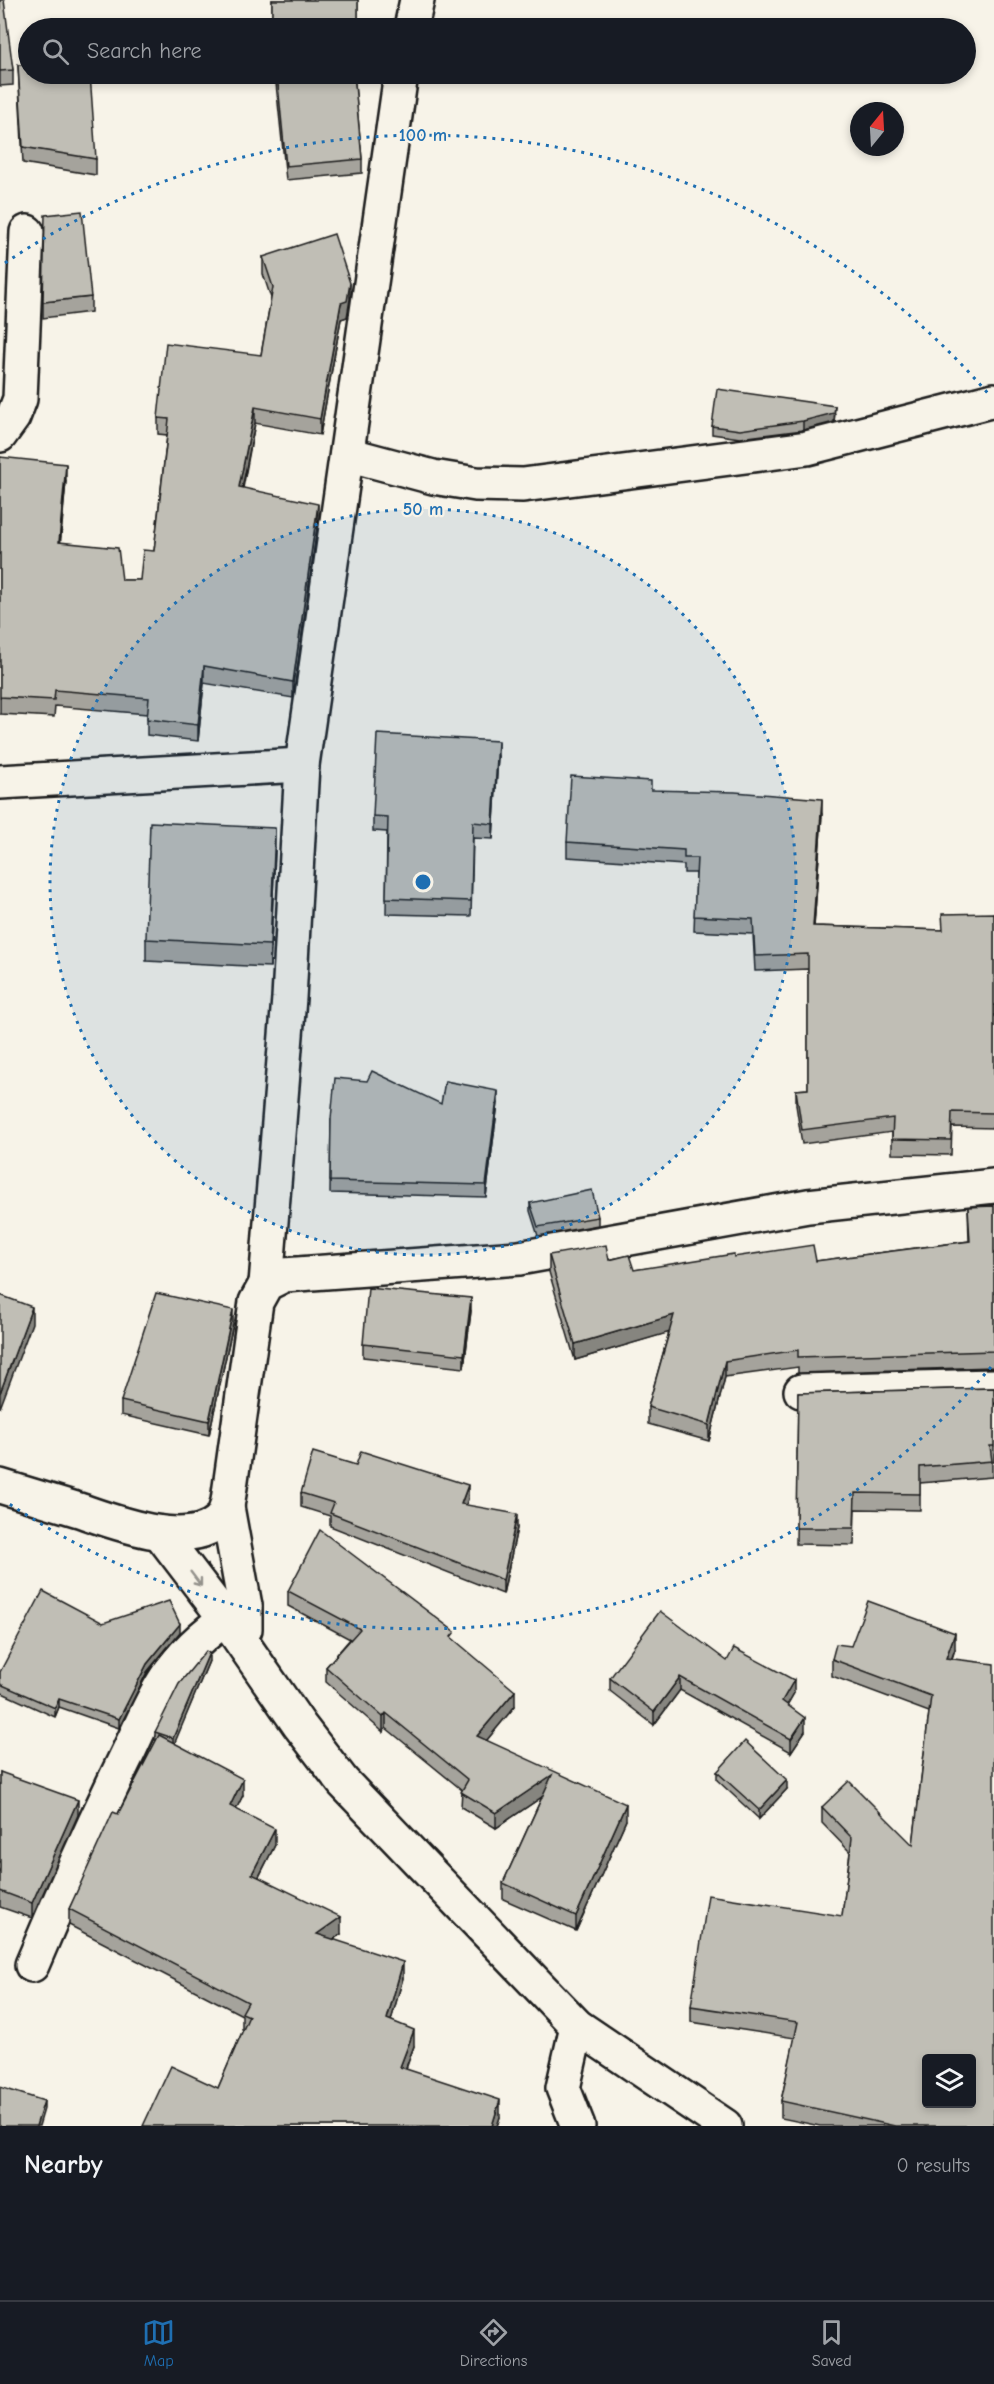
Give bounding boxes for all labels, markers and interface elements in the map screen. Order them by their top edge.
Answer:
search box [18,18,976,84]
icon: search [39,35,72,68]
text: Search here [87,38,202,64]
north arrow [850,102,904,156]
text: 100 m [399,125,447,146]
text: 50 m [403,499,443,520]
centre of rings [413,872,433,892]
one-way arrow [189,1571,202,1587]
map controls [922,2054,976,2108]
button: layers [922,2054,976,2108]
text: Nearby [24,2150,103,2180]
text: 0 results [897,2154,970,2177]
tab: Map [142,2316,175,2370]
tab: Directions [460,2316,527,2370]
tab: Saved [812,2316,852,2370]

